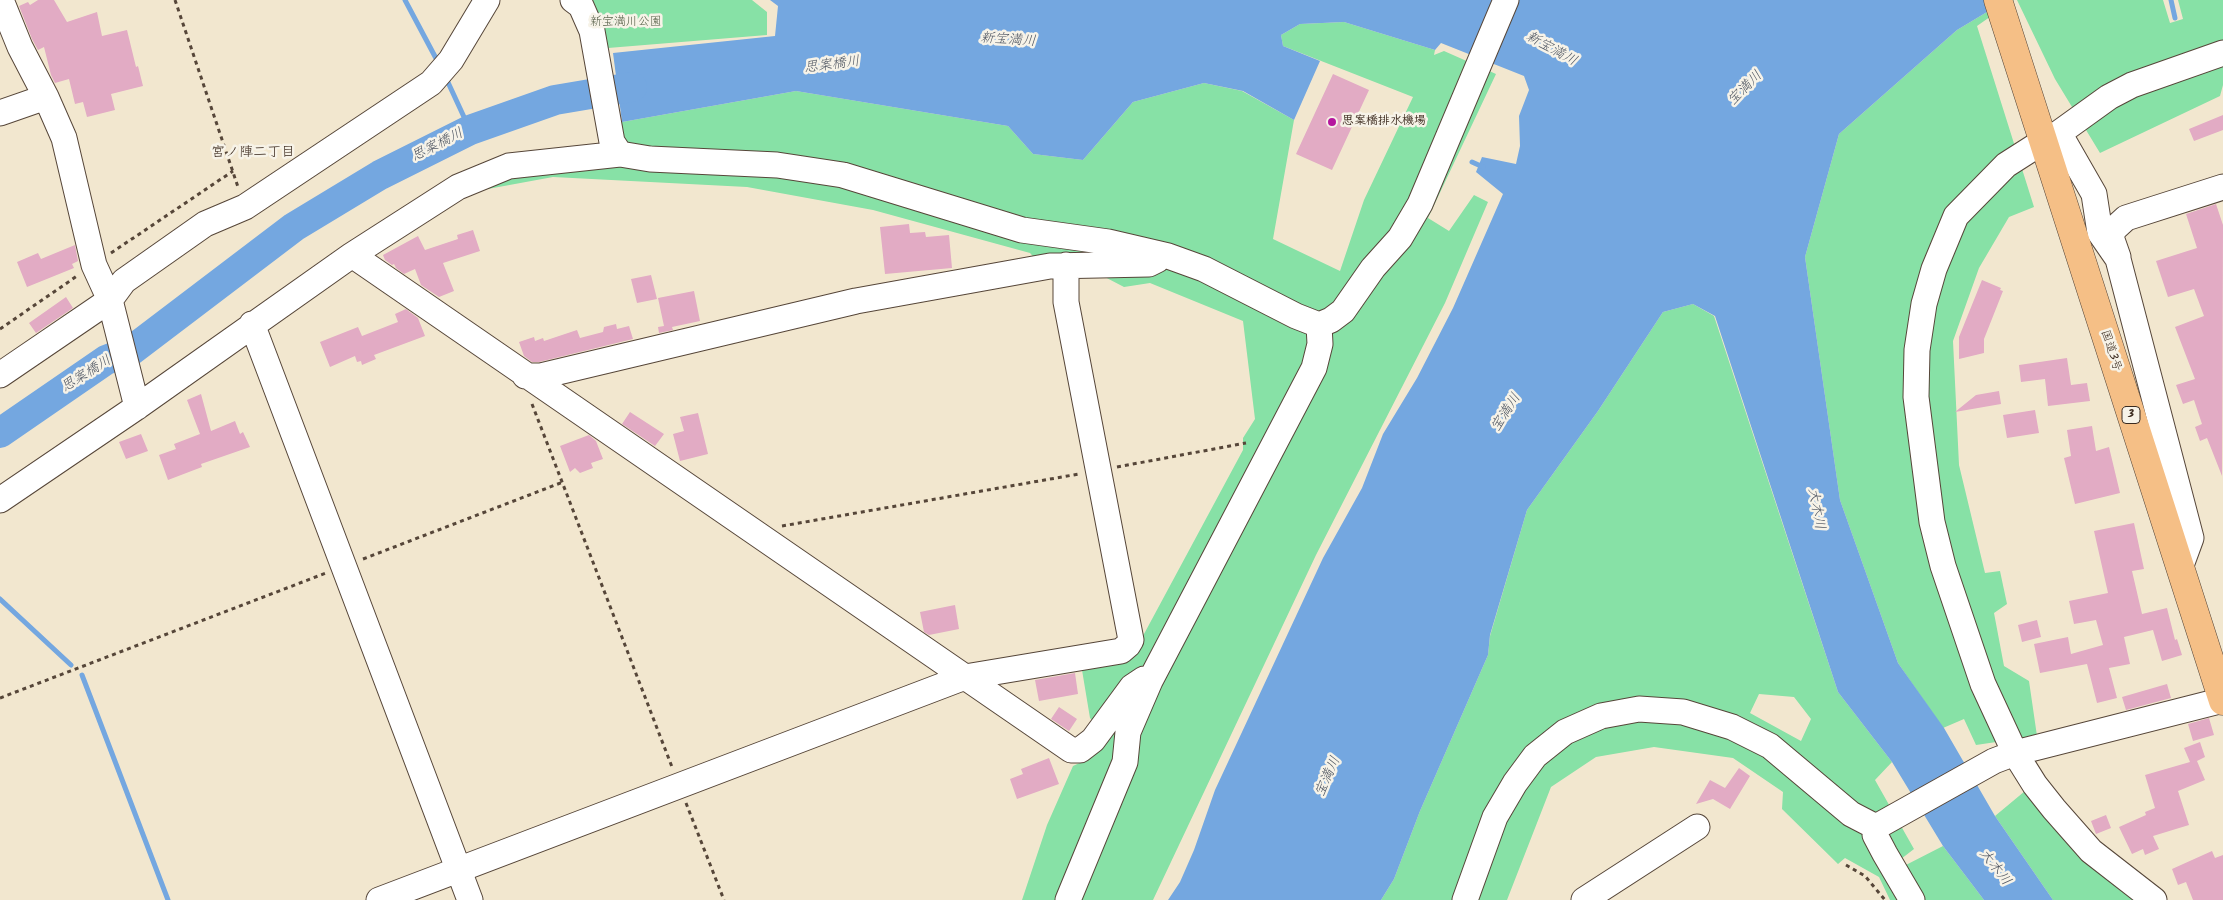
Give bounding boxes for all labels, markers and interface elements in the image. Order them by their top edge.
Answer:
park label: 新宝満川公園 [590,16,662,30]
water label: 新宝満川 [1522,29,1580,71]
water label: 新宝満川 [979,31,1037,51]
water label: 思案橋川 [803,54,861,78]
water label: 宝満川 [1725,68,1767,110]
place label: 思案橋排水機場 [1342,115,1426,129]
marker: 思案橋排水機場 [1326,116,1338,128]
water label: 思案橋川 [409,126,467,166]
district label: 宮ノ陣二丁目 [211,146,295,162]
street label: 国道3号 [2097,328,2123,374]
water label: 思案橋川 [59,353,115,397]
water label: 宝満川 [1489,391,1525,435]
road number: 3 [2122,406,2140,424]
water label: 大木川 [1803,487,1827,531]
water label: 宝満川 [1313,754,1345,800]
water label: 大木川 [1974,846,2014,890]

